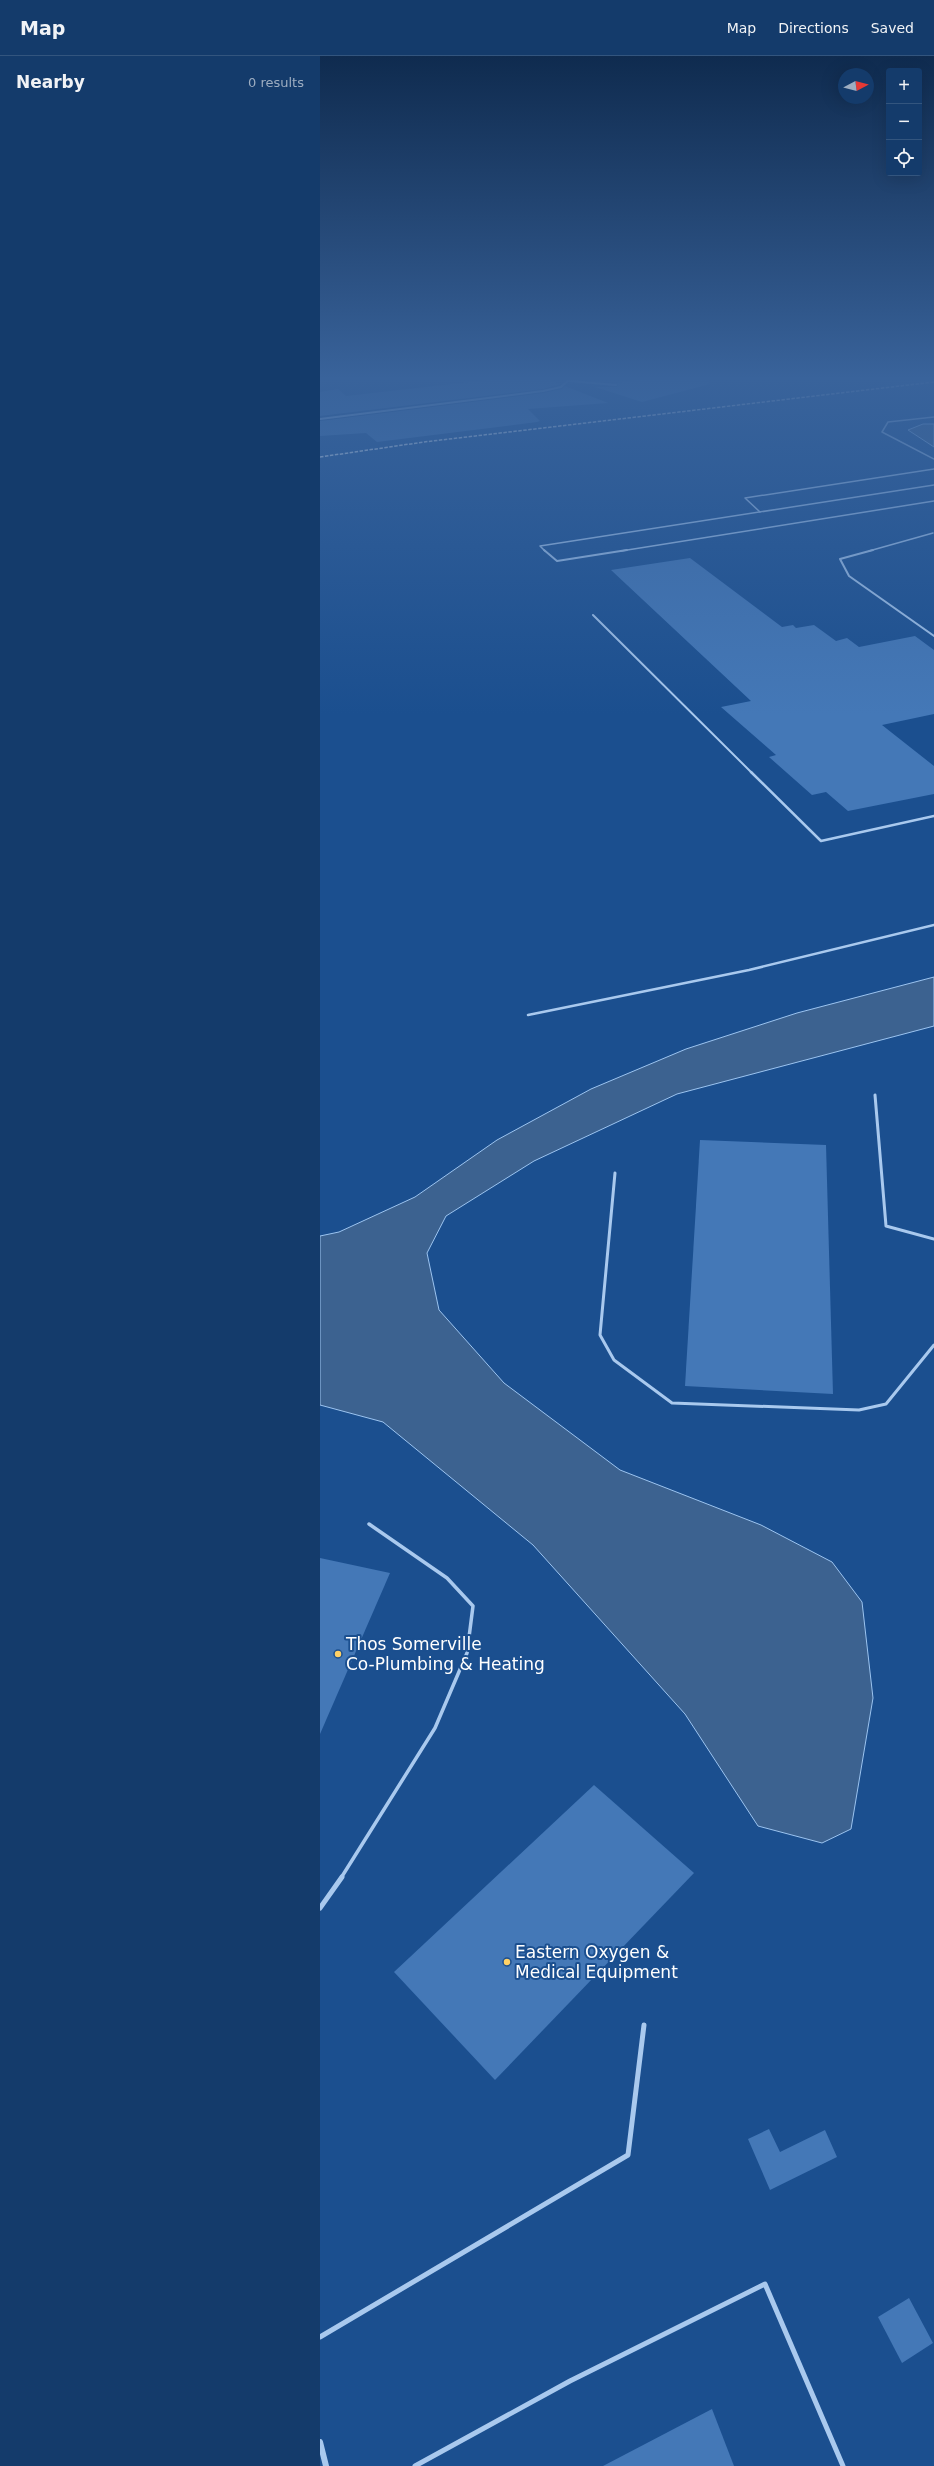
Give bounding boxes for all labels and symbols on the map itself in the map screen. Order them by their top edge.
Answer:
north arrow [838,68,874,104]
place label: Thos Somerville Co-Plumbing & Heating [345,1634,545,1674]
marker: Thos Somerville Co-Plumbing & Heating [333,1649,343,1659]
place label: Eastern Oxygen & Medical Equipment [515,1942,678,1982]
marker: Eastern Oxygen & Medical Equipment [502,1957,512,1967]

